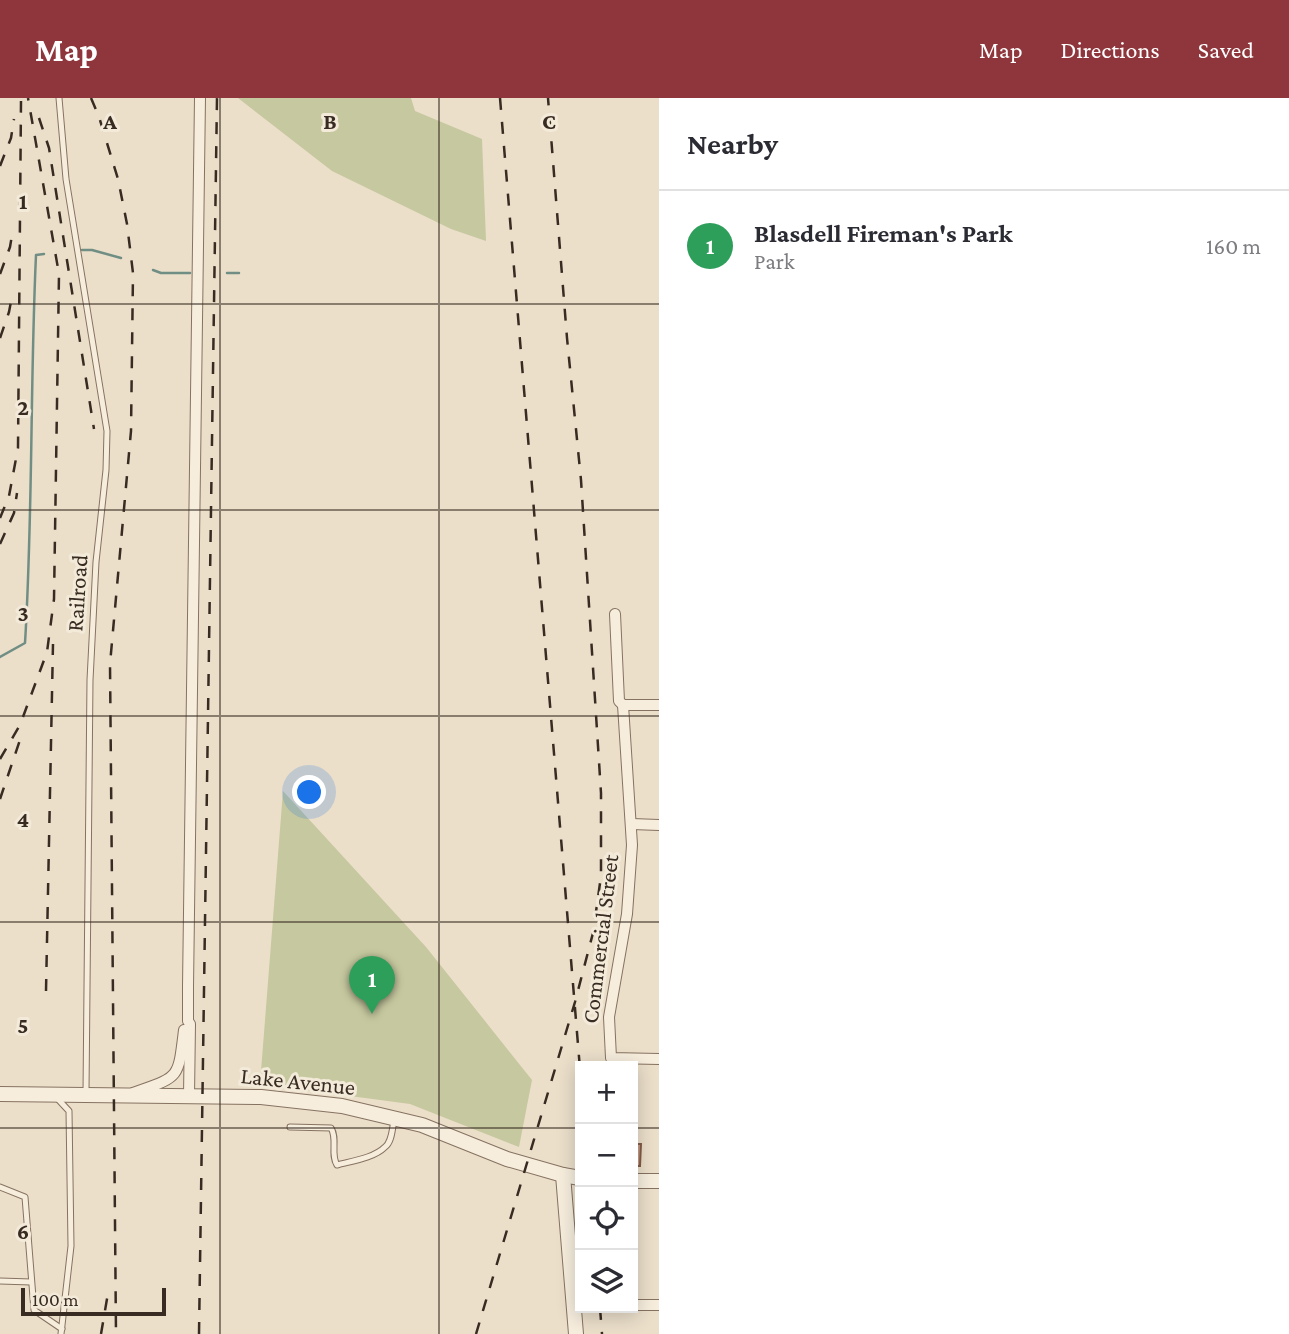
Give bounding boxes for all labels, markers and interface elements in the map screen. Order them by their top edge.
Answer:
text: Map [35,31,98,68]
text: Map [979,36,1023,63]
text: Directions [1061,36,1160,63]
text: Saved [1198,36,1254,63]
text: A [102,108,117,134]
text: B [323,108,337,134]
text: C [542,108,556,134]
text: Nearby [687,127,778,160]
text: 1 [19,188,28,214]
text: Blasdell Fireman's Park [754,219,1013,248]
text: 1 [706,233,714,259]
text: 160 m [1206,233,1261,259]
text: Park [754,248,795,274]
text: 2 [17,394,29,420]
street label: Railroad [61,554,93,632]
text: 3 [17,600,29,626]
your location [292,775,326,809]
text: 4 [17,806,29,832]
street label: Commercial Street [577,853,623,1025]
pin: 1 [349,956,395,1014]
text: 5 [17,1012,29,1038]
map controls [575,1061,638,1313]
button: + [575,1061,638,1124]
street label: Lake Avenue [239,1062,357,1100]
button: − [575,1124,638,1187]
button: locate [575,1187,638,1250]
text: 6 [17,1218,29,1244]
button: layers [575,1250,638,1313]
scale bar [21,1285,166,1317]
text: 100 m [32,1289,79,1310]

